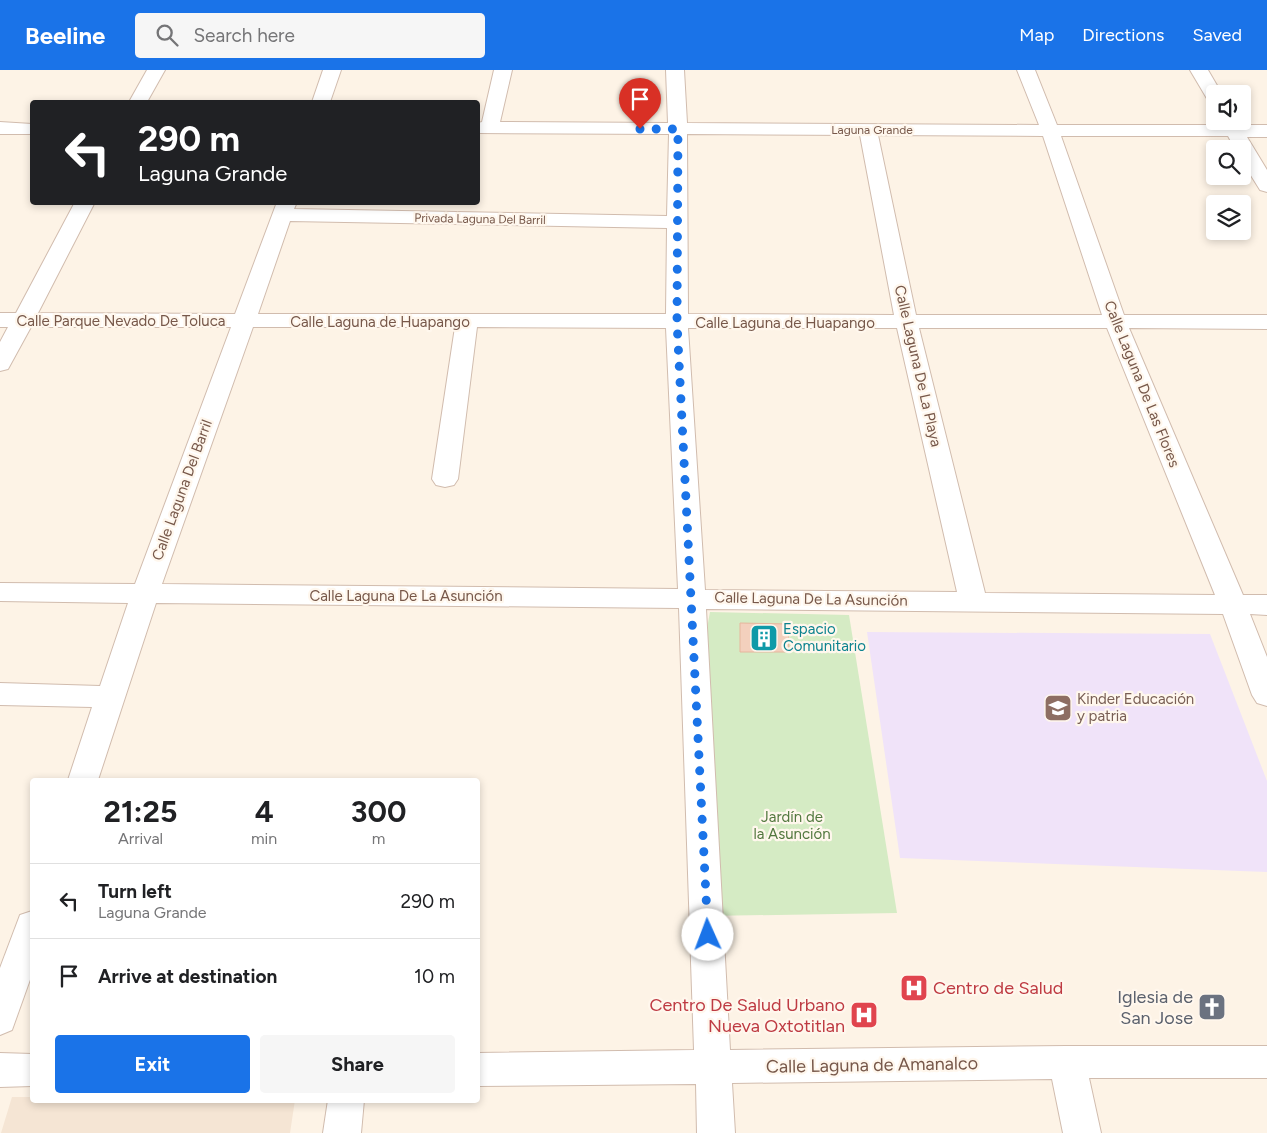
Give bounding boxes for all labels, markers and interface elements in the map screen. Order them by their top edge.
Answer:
search box [135,13,485,58]
text: Beeline [25,21,105,50]
icon: search [153,21,181,49]
text: Search here [193,24,295,47]
text: Map [1019,24,1054,46]
text: Directions [1082,24,1164,46]
text: Saved [1192,24,1242,46]
pin [619,78,661,129]
icon: arrive [626,85,654,113]
map controls [1206,85,1251,240]
button: sound [1206,85,1251,130]
text: 290 m [138,118,240,160]
icon: left [55,120,120,185]
street label: Laguna Grande [831,123,913,137]
button: search [1206,140,1251,185]
text: Laguna Grande [138,160,287,187]
button: layers [1206,195,1251,240]
street label: Privada Laguna Del Barril [414,211,546,227]
street label: Calle Laguna De La Playa [891,283,945,449]
street label: Calle Laguna De Las Flores [1100,298,1184,470]
street label: Calle Parque Nevado De Toluca [17,312,225,330]
street label: Calle Laguna de Huapango [290,313,470,331]
street label: Calle Laguna de Huapango [695,314,875,332]
street label: Calle Laguna Del Barril [148,417,216,563]
street label: Calle Laguna De La Asunción [309,587,503,605]
street label: Calle Laguna De La Asunción [714,588,908,610]
place label: Espacio Comunitario [783,620,866,655]
building icon: Espacio Comunitario [749,623,779,653]
place label: Kinder Educación y patria [1077,690,1194,725]
school or university icon: Kinder Educación y patria [1043,693,1073,723]
text: 21:25 [104,793,177,830]
text: 4 [255,793,274,830]
text: 300 [351,793,406,830]
park label: Jardín de la Asunción [753,808,831,843]
text: Arrival [118,829,163,848]
text: min [251,829,277,848]
text: m [372,829,385,848]
text: Turn left [98,880,172,903]
icon: left [55,887,83,915]
text: 290 m [401,890,455,913]
text: Laguna Grande [98,903,207,922]
position arrow [681,908,733,960]
icon: arrive [55,962,83,990]
text: Arrive at destination [98,965,277,988]
text: 10 m [414,965,455,988]
hospital icon: Centro de Salud [899,973,929,1003]
place label: Centro de Salud [933,977,1063,999]
place label: Iglesia de San Jose [1117,986,1193,1029]
church icon: Iglesia de San Jose [1197,992,1227,1022]
place label: Centro De Salud Urbano Nueva Oxtotitlan [649,994,845,1037]
hospital icon: Centro De Salud Urbano Nueva Oxtotitlan [849,1000,879,1030]
button: Exit [55,1035,250,1093]
button: Share [260,1035,455,1093]
street label: Calle Laguna de Amanalco [766,1052,978,1078]

